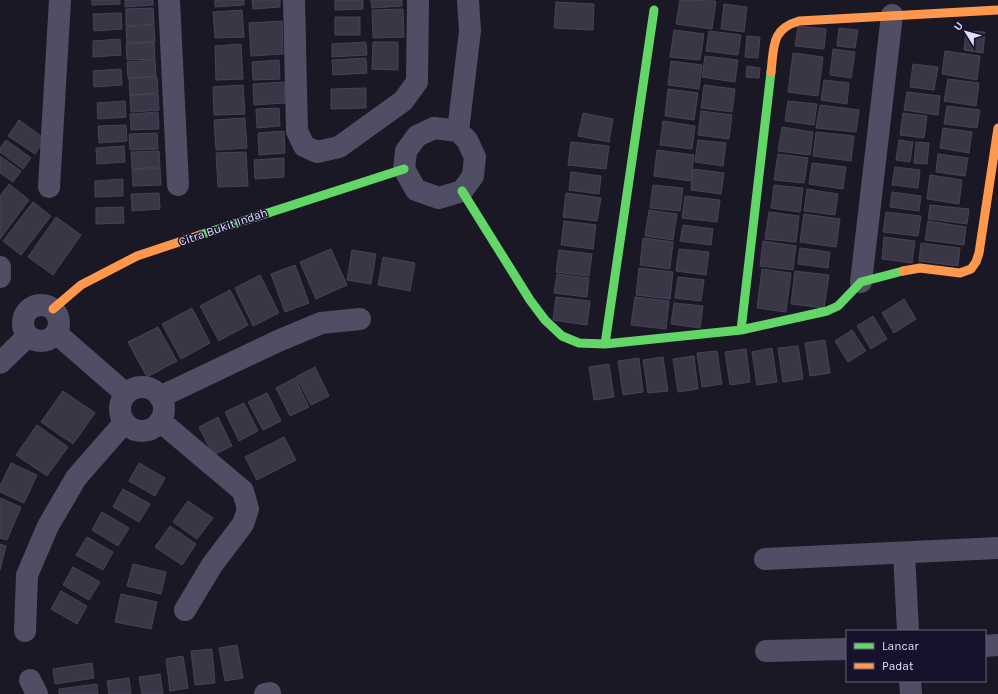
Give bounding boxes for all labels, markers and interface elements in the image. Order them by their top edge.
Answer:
north arrow [946,12,986,52]
text: U [951,19,966,33]
street label: Citra Bukit Indah [177,205,269,249]
legend [846,630,986,682]
text: Lancar [882,639,919,653]
text: Padat [882,659,914,673]

